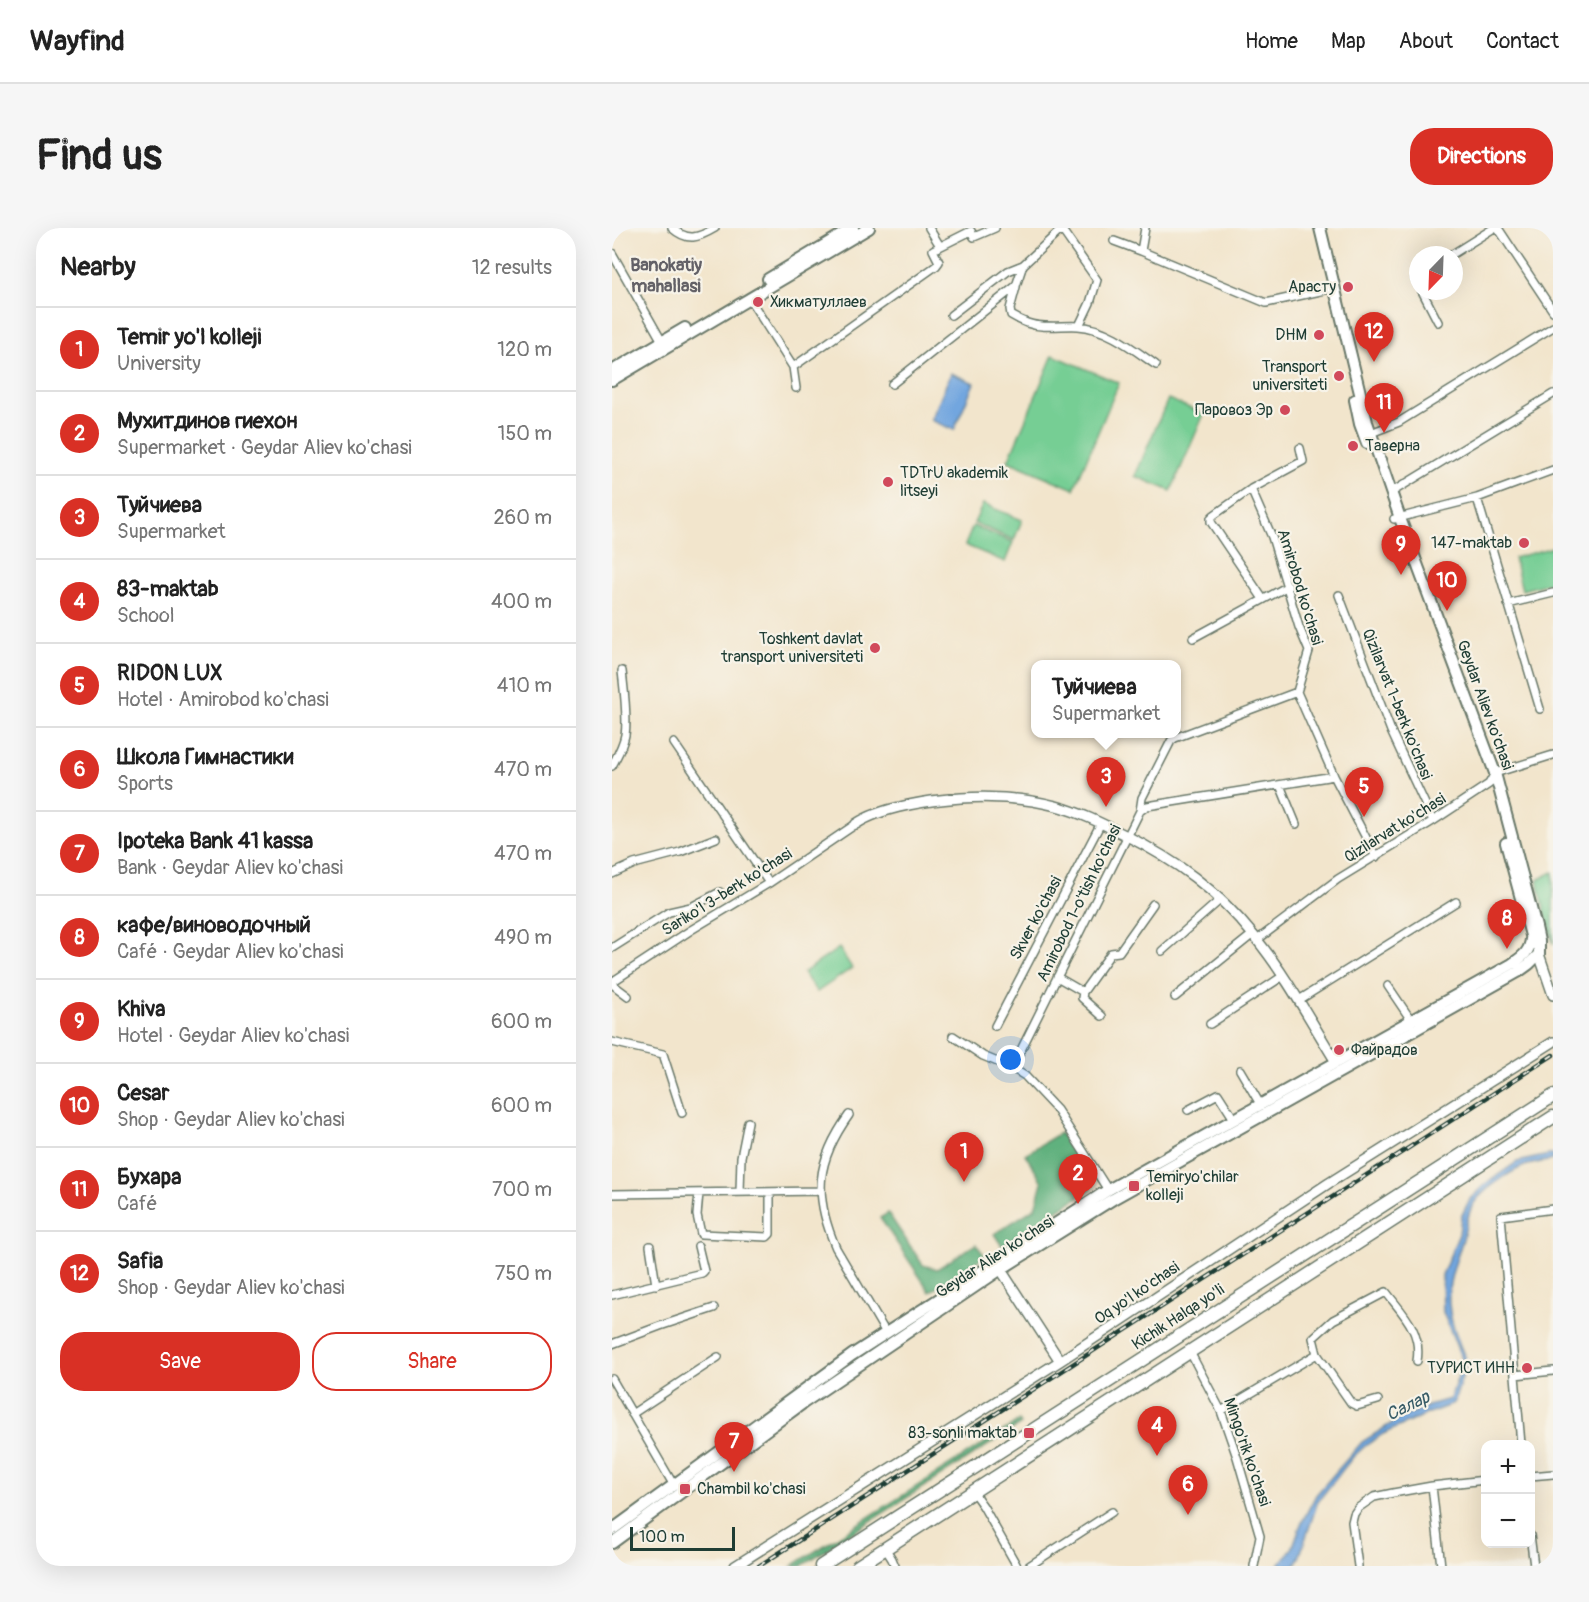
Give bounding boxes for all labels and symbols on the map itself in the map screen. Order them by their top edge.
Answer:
north arrow [1409,246,1463,300]
district label: Banokatiy mahallasi [630,254,702,298]
place label: Арасту [1288,277,1336,297]
marker: Арасту [1341,280,1355,294]
place label: Хикматуллаев [770,292,867,312]
marker: Хикматуллаев [751,295,765,309]
pin: 12 [1354,312,1394,362]
place label: DHM [1275,325,1307,345]
marker: DHM [1312,328,1326,342]
place label: Transport universiteti [1252,357,1328,395]
marker: Transport universiteti [1332,369,1346,383]
pin: 11 [1364,384,1404,433]
place label: Паровоз Эр [1195,400,1273,420]
marker: Паровоз Эр [1278,403,1292,417]
place label: Таверна [1365,436,1420,456]
marker: Таверна [1346,439,1360,453]
place label: TDTrU akademik litseyi [900,463,1008,501]
marker: TDTrU akademik litseyi [881,475,895,489]
pin: 9 [1382,526,1420,575]
street label: Amirobod ko'chasi [1273,527,1327,648]
place label: 147-maktab [1431,533,1512,553]
marker: 147-maktab [1517,536,1531,550]
pin: 10 [1428,562,1466,611]
street label: Qizilarvat 1-berk ko'chasi [1358,626,1436,783]
place label: Toshkent davlat transport universiteti [720,629,864,667]
street label: Geydar Aliev ko'chasi [1452,637,1518,773]
marker: Toshkent davlat transport universiteti [868,641,882,655]
pin: 3 [1086,758,1126,807]
pin: 5 [1344,768,1383,817]
street label: Qizilarvat ko'chasi [1340,789,1450,867]
street label: Amirobod 1-o'tish ko'chasi [1032,821,1126,985]
street label: Sariko'l 3-berk ko'chasi [658,844,796,940]
street label: Skver ko'chasi [1006,873,1066,963]
pin: 8 [1488,900,1526,949]
place label: Файрадов [1351,1040,1418,1060]
marker: Файрадов [1332,1043,1346,1057]
your location [996,1045,1025,1074]
pin: 1 [944,1132,984,1182]
pin: 2 [1058,1154,1098,1204]
place label: Temiryo'chilar kolleji [1146,1167,1239,1205]
marker: Temiryo'chilar kolleji [1127,1179,1141,1193]
street label: Geydar Aliev ko'chasi [932,1211,1058,1303]
street label: Oq yo'l ko'chasi [1091,1257,1184,1329]
street label: Kichik Halqa yo'li [1128,1280,1228,1354]
place label: ТУРИСТ ИНН [1427,1358,1515,1378]
marker: ТУРИСТ ИНН [1520,1361,1534,1375]
water label: Салар [1382,1385,1435,1426]
street label: Mingo'rik ko'chasi [1219,1395,1275,1509]
pin: 4 [1138,1406,1176,1456]
pin: 7 [714,1422,754,1472]
place label: 83-sonli maktab [908,1423,1017,1443]
marker: 83-sonli maktab [1022,1426,1036,1440]
pin: 6 [1168,1466,1208,1515]
place label: Chambil ko'chasi [697,1479,806,1499]
marker: Chambil ko'chasi [678,1482,692,1496]
scale bar [630,1524,735,1552]

